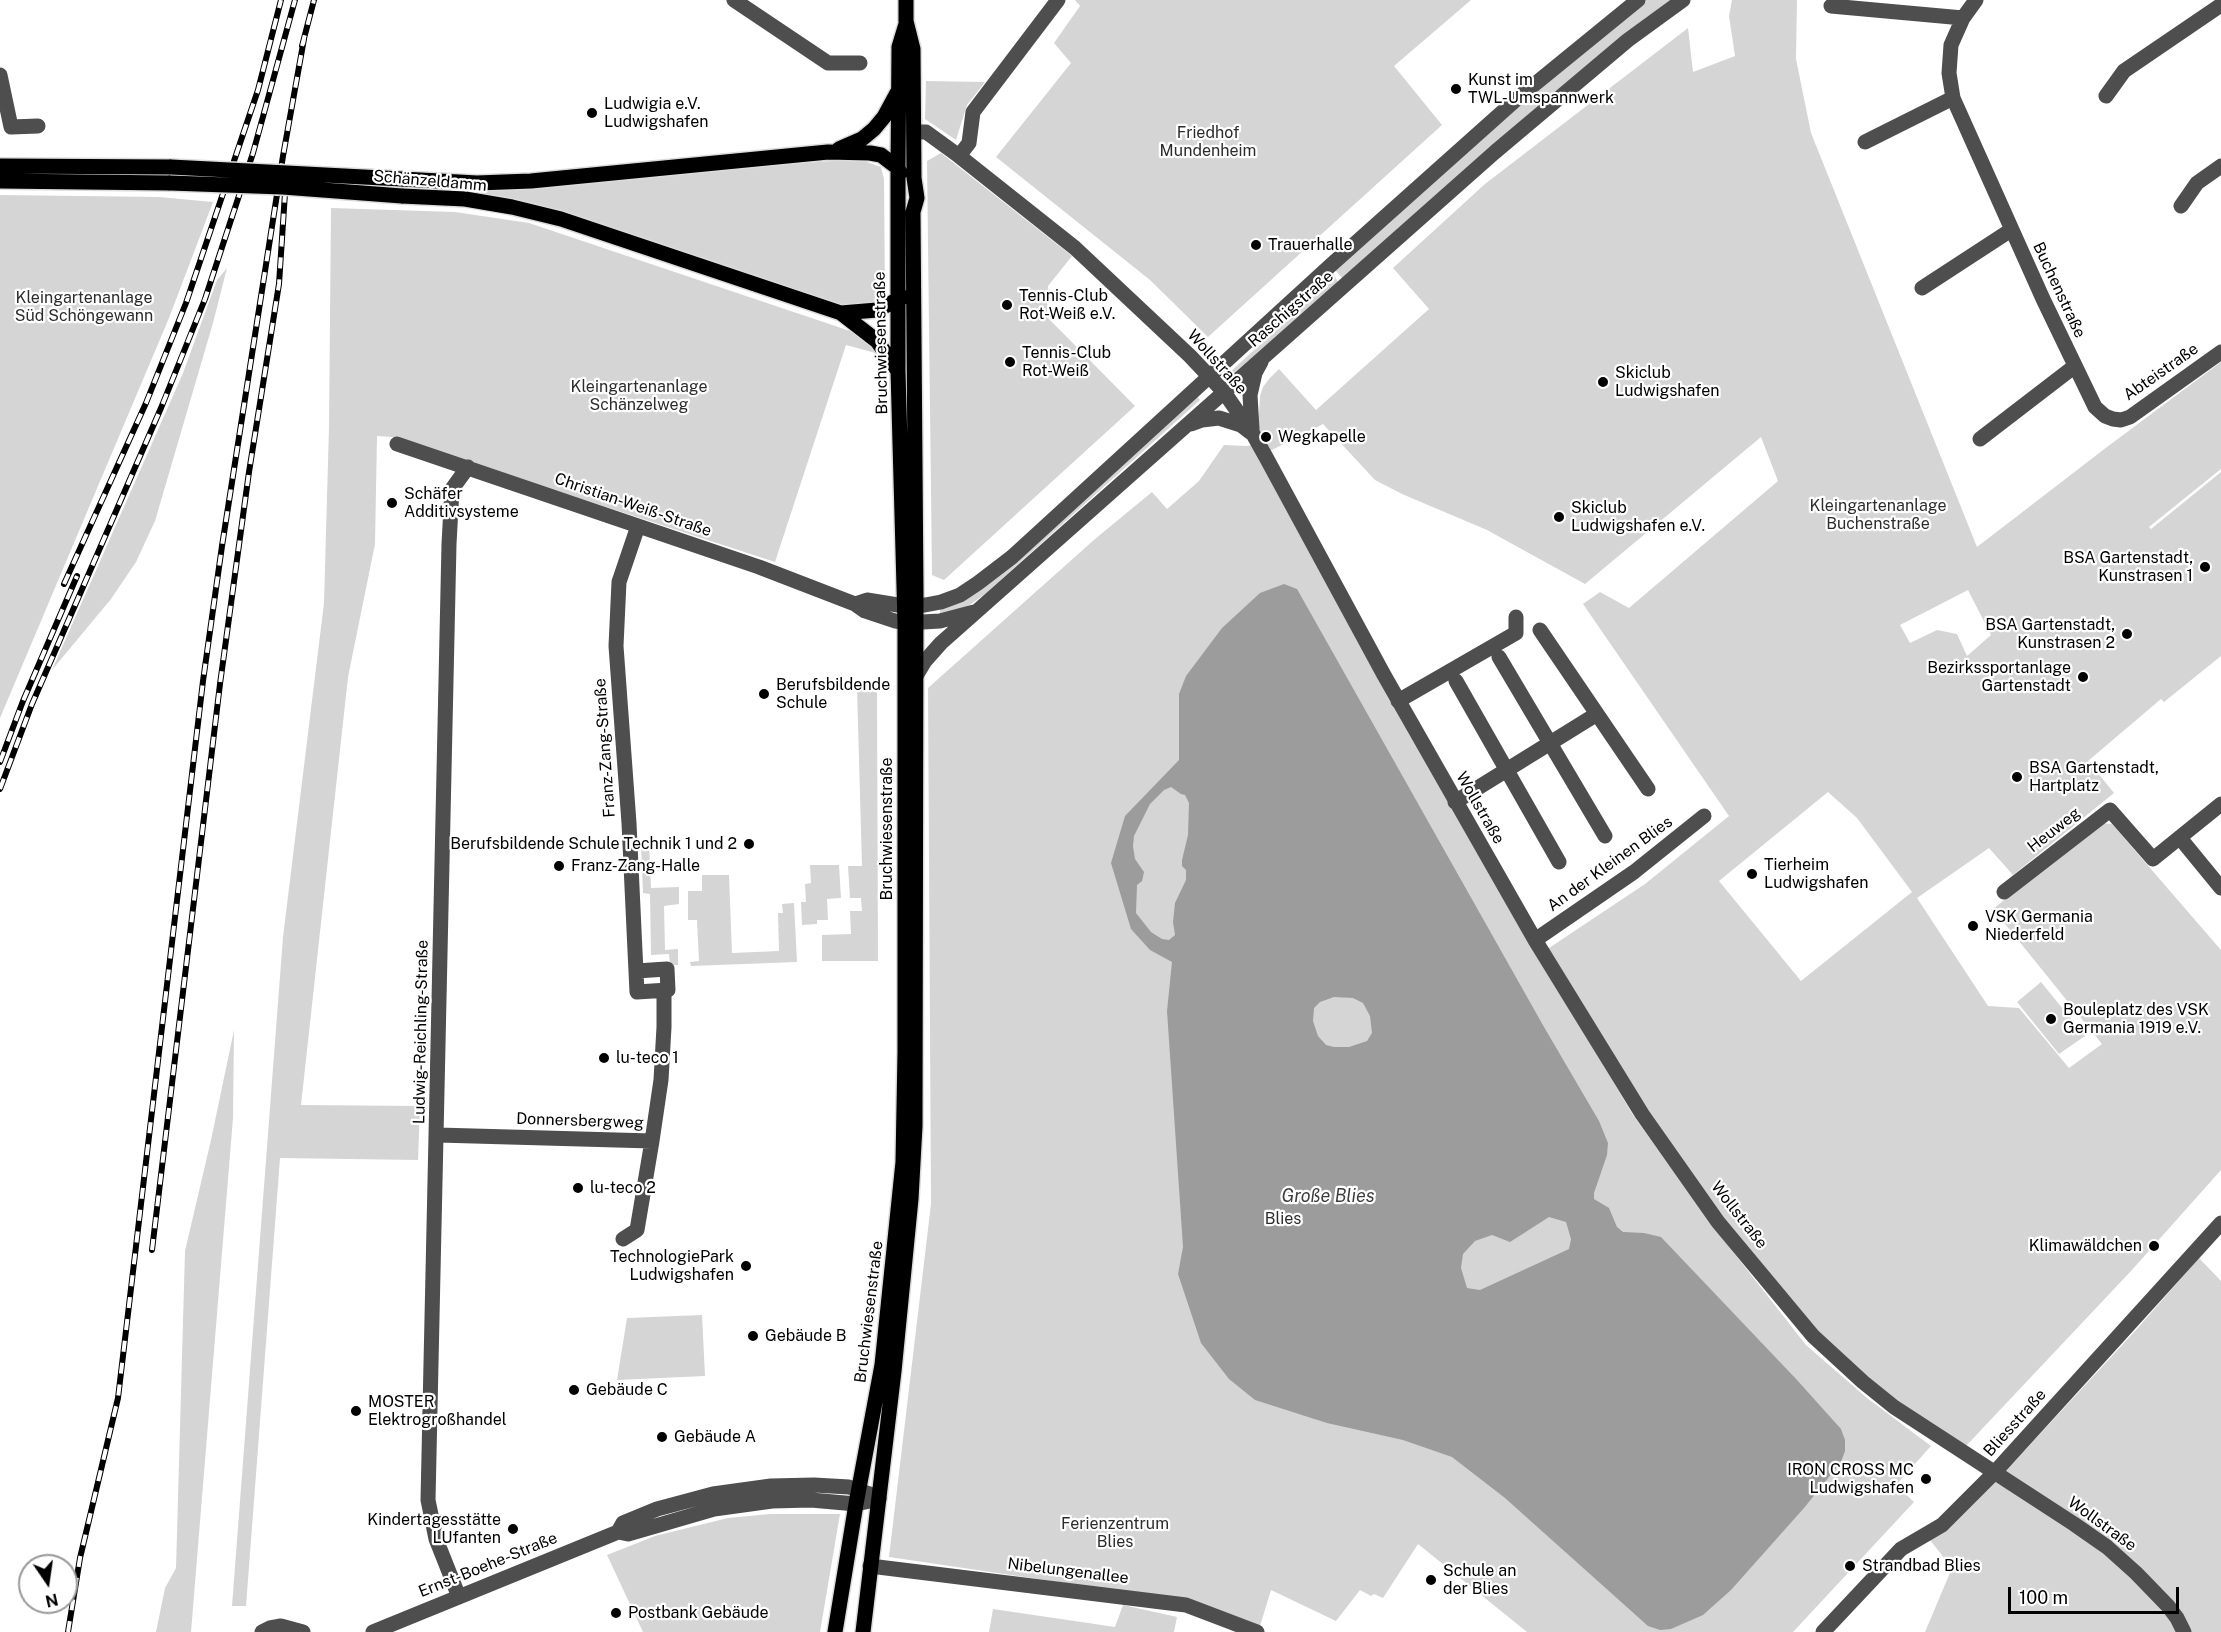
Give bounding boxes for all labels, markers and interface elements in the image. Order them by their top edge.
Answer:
place label: Kunst im TWL-Umspannwerk [1468,70,1614,108]
marker: Kunst im TWL-Umspannwerk [1449,82,1463,96]
place label: Ludwigia e.V. Ludwigshafen [604,94,709,132]
marker: Ludwigia e.V. Ludwigshafen [585,106,599,120]
park label: Friedhof Mundenheim [1160,123,1256,161]
street label: Schänzeldamm [372,166,488,196]
place label: Trauerhalle [1268,235,1353,255]
marker: Trauerhalle [1249,238,1263,252]
street label: Buchenstraße [2028,239,2090,341]
street label: Raschigstraße [1245,267,1337,351]
street label: Bruchwiesenstraße [870,271,892,415]
place label: Tennis-Club Rot-Weiß e.V. [1019,286,1115,324]
park label: Kleingartenanlage Süd Schöngewann [15,288,153,326]
marker: Tennis-Club Rot-Weiß e.V. [1000,298,1014,312]
street label: Wollstraße [1183,326,1251,398]
street label: Abteistraße [2120,339,2202,405]
place label: Tennis-Club Rot-Weiß [1022,343,1111,381]
marker: Tennis-Club Rot-Weiß [1003,355,1017,369]
place label: Skiclub Ludwigshafen [1615,363,1720,401]
marker: Skiclub Ludwigshafen [1596,375,1610,389]
park label: Kleingartenanlage Schänzelweg [570,377,708,415]
place label: Wegkapelle [1278,427,1366,447]
marker: Wegkapelle [1259,430,1273,444]
street label: Christian-Weiß-Straße [552,469,714,541]
place label: Schäfer Additivsysteme [404,484,519,522]
marker: Schäfer Additivsysteme [385,496,399,510]
park label: Kleingartenanlage Buchenstraße [1809,496,1947,534]
place label: Skiclub Ludwigshafen e.V. [1571,498,1705,536]
marker: Skiclub Ludwigshafen e.V. [1552,510,1566,524]
place label: BSA Gartenstadt, Kunstrasen 1 [2063,548,2193,586]
marker: BSA Gartenstadt, Kunstrasen 1 [2198,560,2212,574]
place label: BSA Gartenstadt, Kunstrasen 2 [1985,615,2115,653]
marker: BSA Gartenstadt, Kunstrasen 2 [2120,627,2134,641]
place label: Bezirkssportanlage Gartenstadt [1927,658,2071,696]
marker: Bezirkssportanlage Gartenstadt [2076,670,2090,684]
place label: Berufsbildende Schule [776,675,890,713]
street label: Franz-Zang-Straße [591,678,619,818]
marker: Berufsbildende Schule [757,687,771,701]
street label: Bruchwiesenstraße [877,757,897,901]
place label: BSA Gartenstadt, Hartplatz [2029,758,2159,796]
street label: Wollstraße [1452,768,1508,848]
marker: BSA Gartenstadt, Hartplatz [2010,770,2024,784]
street label: Heuweg [2024,803,2084,857]
street label: An der Kleinen Blies [1544,812,1676,916]
place label: Berufsbildende Schule Technik 1 und 2 [450,834,737,854]
marker: Berufsbildende Schule Technik 1 und 2 [742,837,756,851]
place label: Tierheim Ludwigshafen [1764,855,1869,893]
place label: Franz-Zang-Halle [571,856,700,876]
marker: Franz-Zang-Halle [552,859,566,873]
marker: Tierheim Ludwigshafen [1745,867,1759,881]
place label: VSK Germania Niederfeld [1985,907,2093,945]
marker: VSK Germania Niederfeld [1966,919,1980,933]
street label: Ludwig-Reichling-Straße [410,940,432,1124]
place label: Bouleplatz des VSK Germania 1919 e.V. [2063,1000,2209,1038]
marker: Bouleplatz des VSK Germania 1919 e.V. [2044,1012,2058,1026]
place label: lu-teco 1 [616,1048,679,1068]
marker: lu-teco 1 [597,1051,611,1065]
street label: Donnersbergweg [516,1109,644,1133]
street label: Wollstraße [1707,1177,1771,1253]
place label: lu-teco 2 [590,1178,656,1198]
marker: lu-teco 2 [571,1181,585,1195]
water label: Große Blies [1281,1185,1375,1207]
park label: Blies [1265,1209,1301,1229]
place label: Klimawäldchen [2029,1236,2142,1256]
marker: Klimawäldchen [2147,1239,2161,1253]
street label: Bruchwiesenstraße [851,1240,887,1384]
place label: TechnologiePark Ludwigshafen [610,1247,734,1285]
marker: TechnologiePark Ludwigshafen [739,1259,753,1273]
place label: Gebäude B [765,1326,847,1346]
marker: Gebäude B [746,1329,760,1343]
place label: Gebäude C [586,1380,668,1400]
marker: Gebäude C [567,1383,581,1397]
street label: Bliesstraße [1980,1385,2050,1461]
place label: MOSTER Elektrogroßhandel [368,1392,507,1430]
marker: MOSTER Elektrogroßhandel [349,1404,363,1418]
place label: Gebäude A [674,1427,756,1447]
marker: Gebäude A [655,1430,669,1444]
place label: IRON CROSS MC Ludwigshafen [1787,1460,1914,1498]
marker: IRON CROSS MC Ludwigshafen [1919,1472,1933,1486]
street label: Wollstraße [2064,1493,2140,1555]
place label: Kindertagesstätte LUfanten [367,1510,501,1548]
park label: Ferienzentrum Blies [1061,1514,1169,1552]
marker: Kindertagesstätte LUfanten [506,1522,520,1536]
street label: Ernst-Boehe-Straße [416,1528,560,1602]
north arrow [18,1554,78,1614]
street label: Nibelungenallee [1006,1554,1130,1588]
place label: Strandbad Blies [1862,1556,1981,1576]
marker: Strandbad Blies [1843,1559,1857,1573]
place label: Schule an der Blies [1443,1561,1516,1599]
marker: Schule an der Blies [1424,1573,1438,1587]
scale bar [2011,1575,2182,1613]
text: 100 m [2019,1587,2068,1608]
text: N [43,1589,60,1611]
place label: Postbank Gebäude [628,1603,769,1623]
marker: Postbank Gebäude [609,1606,623,1620]

